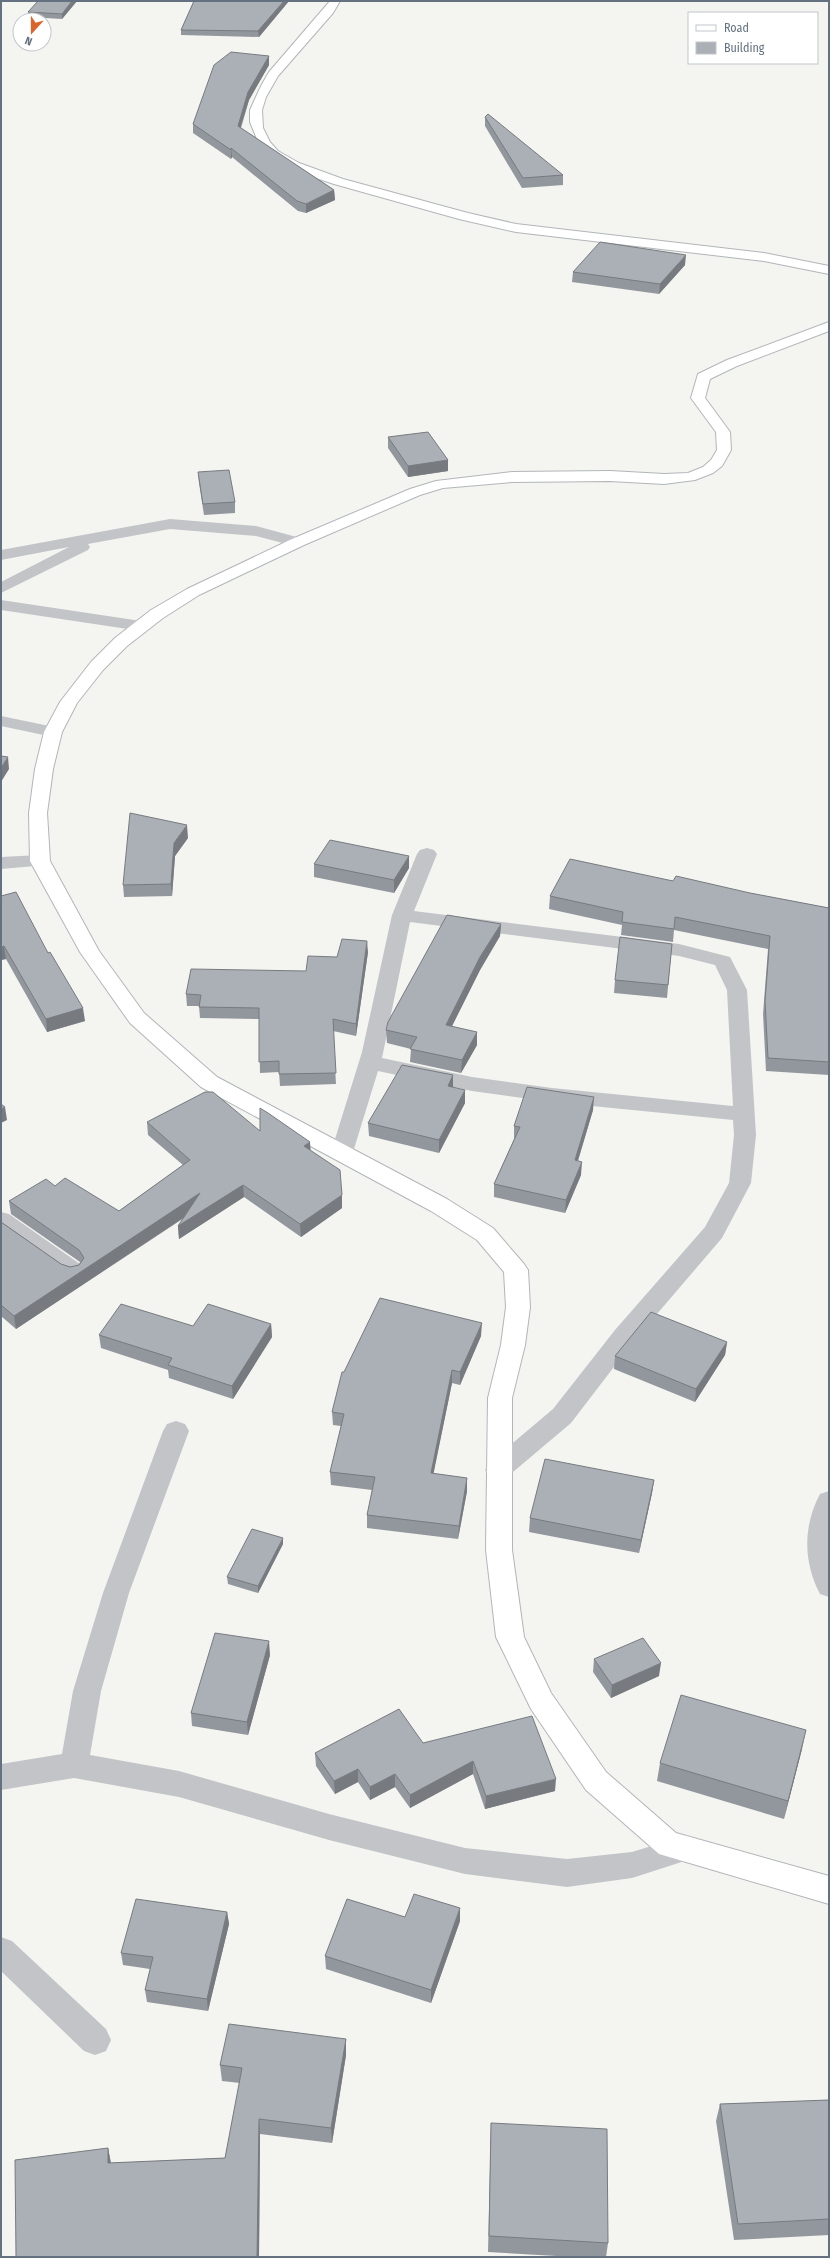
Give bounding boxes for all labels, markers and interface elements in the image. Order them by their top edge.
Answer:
north arrow [12,12,52,52]
legend [688,12,818,64]
text: Road [724,21,749,35]
text: N [23,34,34,48]
text: Building [724,41,765,55]

